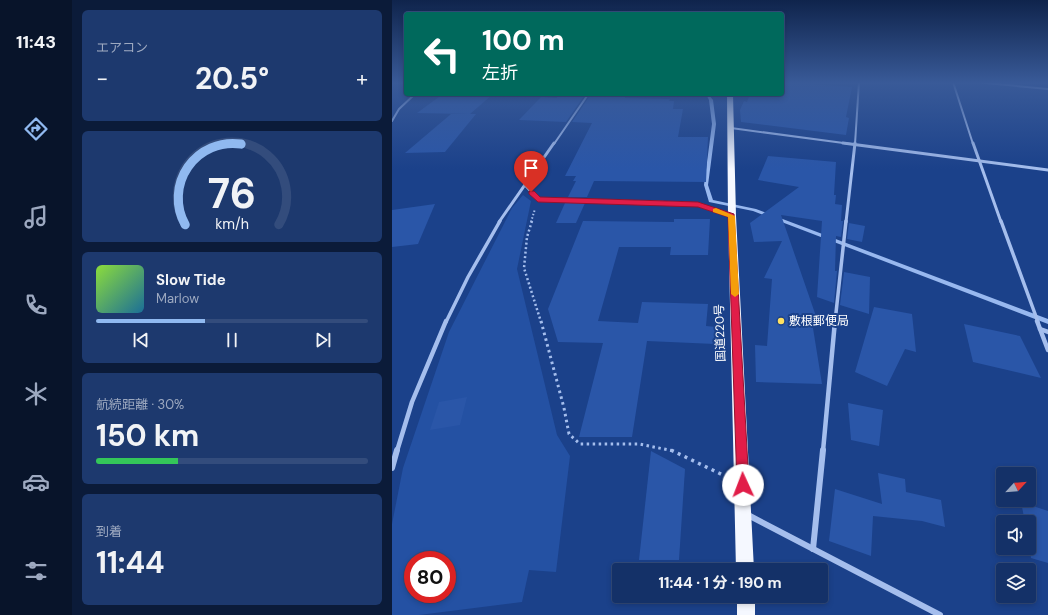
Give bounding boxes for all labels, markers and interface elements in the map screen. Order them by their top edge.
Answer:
text: 100 m [482,22,565,59]
icon: left [416,28,468,80]
text: 11:43 [16,30,56,54]
text: エアコン [96,39,148,56]
text: 20.5° [195,59,269,98]
text: 左折 [482,61,518,85]
text: − [96,64,108,93]
text: + [356,64,368,93]
icon: directions [22,115,50,143]
pin [514,151,548,192]
icon: arrive [520,157,542,179]
text: 76 [208,166,256,220]
icon: music [22,203,50,231]
text: km/h [215,214,249,232]
text: Slow Tide [156,270,226,290]
text: Marlow [156,290,199,307]
icon: phone [22,291,50,319]
street label: 国道220号 [711,304,729,362]
place label: 敷根郵便局 [789,313,849,329]
marker: 敷根郵便局 [776,316,786,326]
icon: previous [130,329,152,351]
icon: pause [221,329,243,351]
icon: next [312,329,334,351]
icon: climate [22,380,50,408]
text: 航続距離 · 30% [96,396,184,413]
text: 150 km [96,416,199,455]
position arrow [722,464,764,506]
north arrow [996,467,1036,507]
map controls [996,467,1036,603]
icon: car [22,468,50,496]
button: sound [996,515,1036,555]
text: 到着 [96,523,122,540]
text: 11:44 [96,543,164,582]
speed limit sign: 80 [404,551,456,603]
icon: filters [22,557,50,585]
button: layers [996,563,1036,603]
text: 11:44 · 1 分 · 190 m [658,573,782,593]

